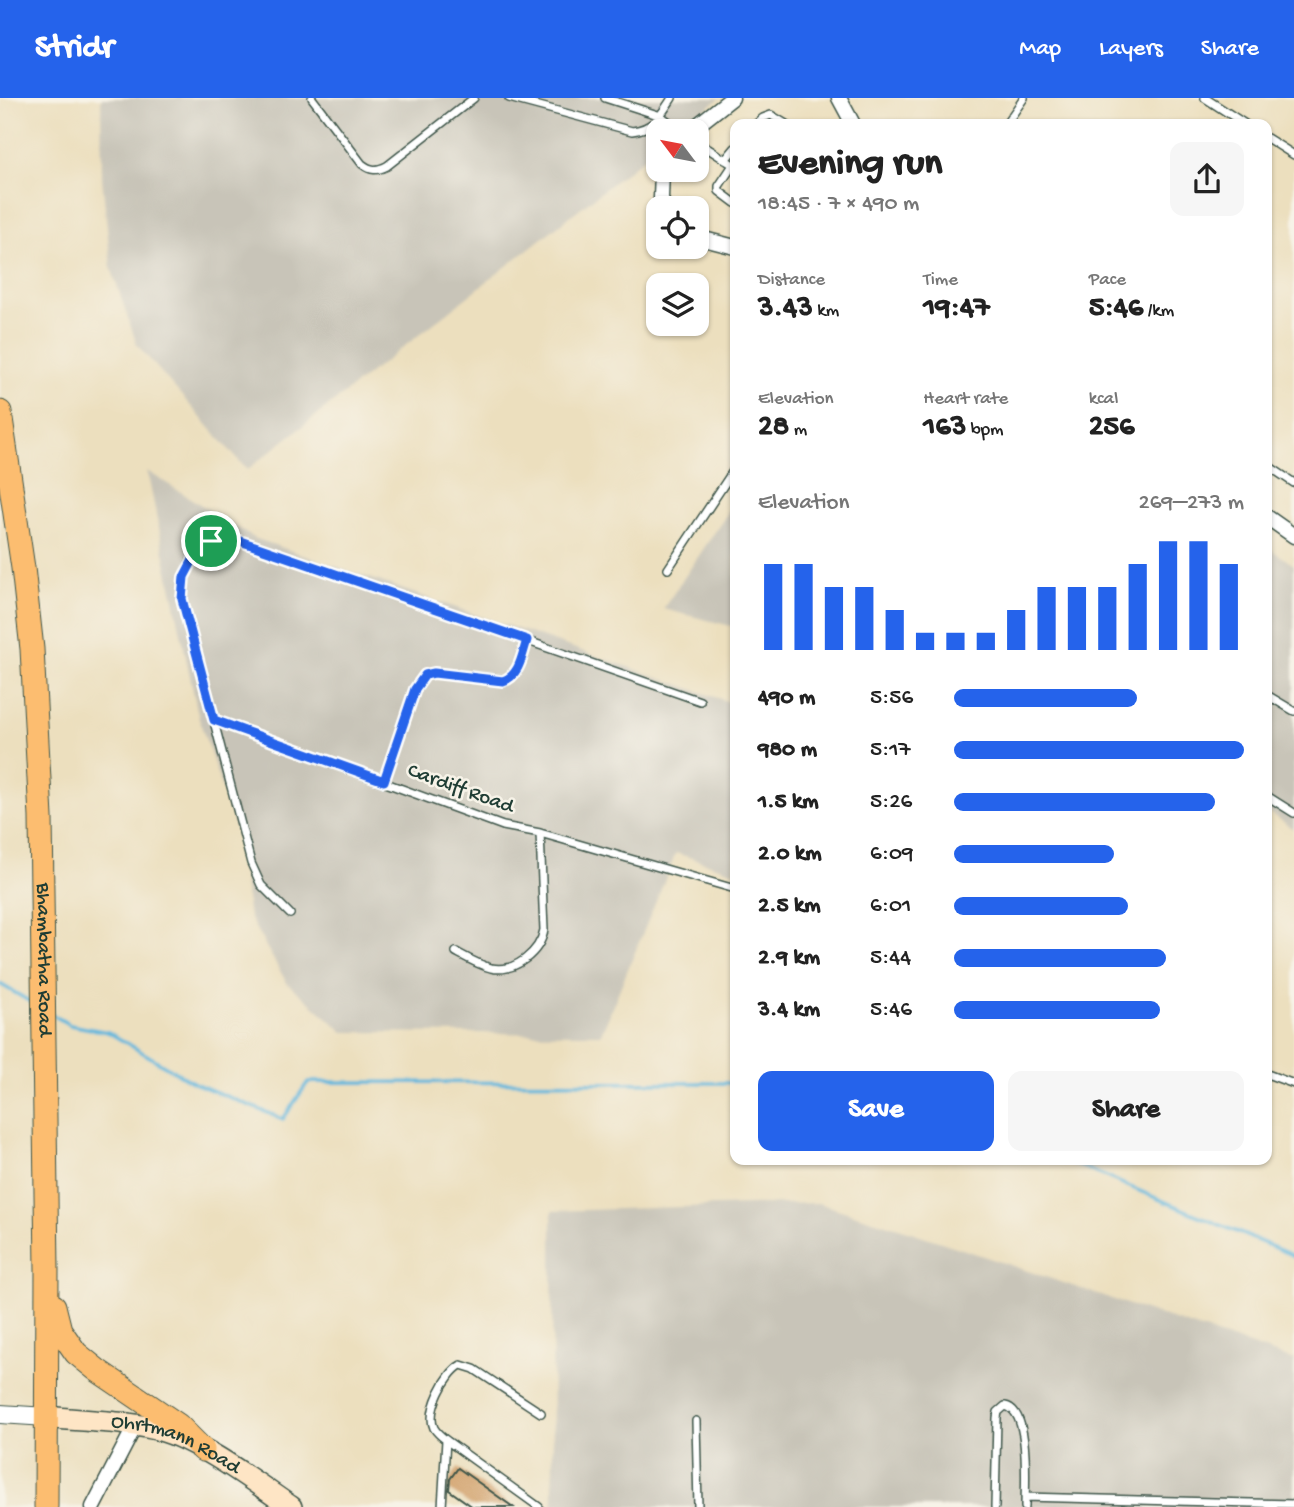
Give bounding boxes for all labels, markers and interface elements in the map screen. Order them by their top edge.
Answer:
text: Stridr [35,30,114,68]
text: Map [1019,35,1061,64]
text: Layers [1099,35,1163,64]
text: Share [1201,35,1259,64]
north arrow [646,119,709,182]
map controls [646,119,709,336]
button: share [1170,142,1244,216]
text: Evening run [758,143,942,187]
text: 18:45 · 7 × 490 m [758,191,919,218]
button: locate [646,196,709,259]
text: Distance [758,269,825,292]
text: Time [923,269,958,292]
text: Pace [1089,269,1126,292]
button: layers [646,273,709,336]
text: 3.43 [758,292,813,327]
text: 19:47 [923,292,990,327]
text: 5:46 [1089,292,1143,327]
text: km [813,300,839,323]
text: /km [1143,300,1174,323]
text: Elevation [758,388,834,411]
text: Heart rate [923,388,1008,411]
text: kcal [1089,388,1118,411]
text: 28 [758,411,789,446]
text: 163 [923,411,966,446]
text: 256 [1089,411,1134,446]
text: m [789,419,807,442]
text: bpm [966,419,1004,442]
text: Elevation [758,490,849,517]
text: 269–273 m [1139,490,1244,517]
pin [181,511,241,571]
icon: arrive [192,522,230,560]
text: 490 m [758,685,815,712]
text: 5:56 [870,685,913,712]
text: 980 m [758,737,817,764]
text: 5:17 [870,737,911,764]
street label: Cardiff Road [404,759,518,821]
text: 1.5 km [758,789,819,816]
text: 5:26 [870,789,912,816]
text: 2.0 km [758,841,822,868]
text: 6:09 [870,841,913,868]
street label: Bhambatha Road [29,881,56,1038]
text: 2.5 km [758,893,821,920]
text: 6:01 [870,893,911,920]
text: 2.9 km [758,945,820,972]
text: 5:44 [870,945,911,972]
text: 3.4 km [758,997,820,1024]
text: 5:46 [870,997,912,1024]
button: Save [758,1071,994,1151]
button: Share [1008,1071,1244,1151]
street label: Ohrtmann Road [110,1410,246,1482]

